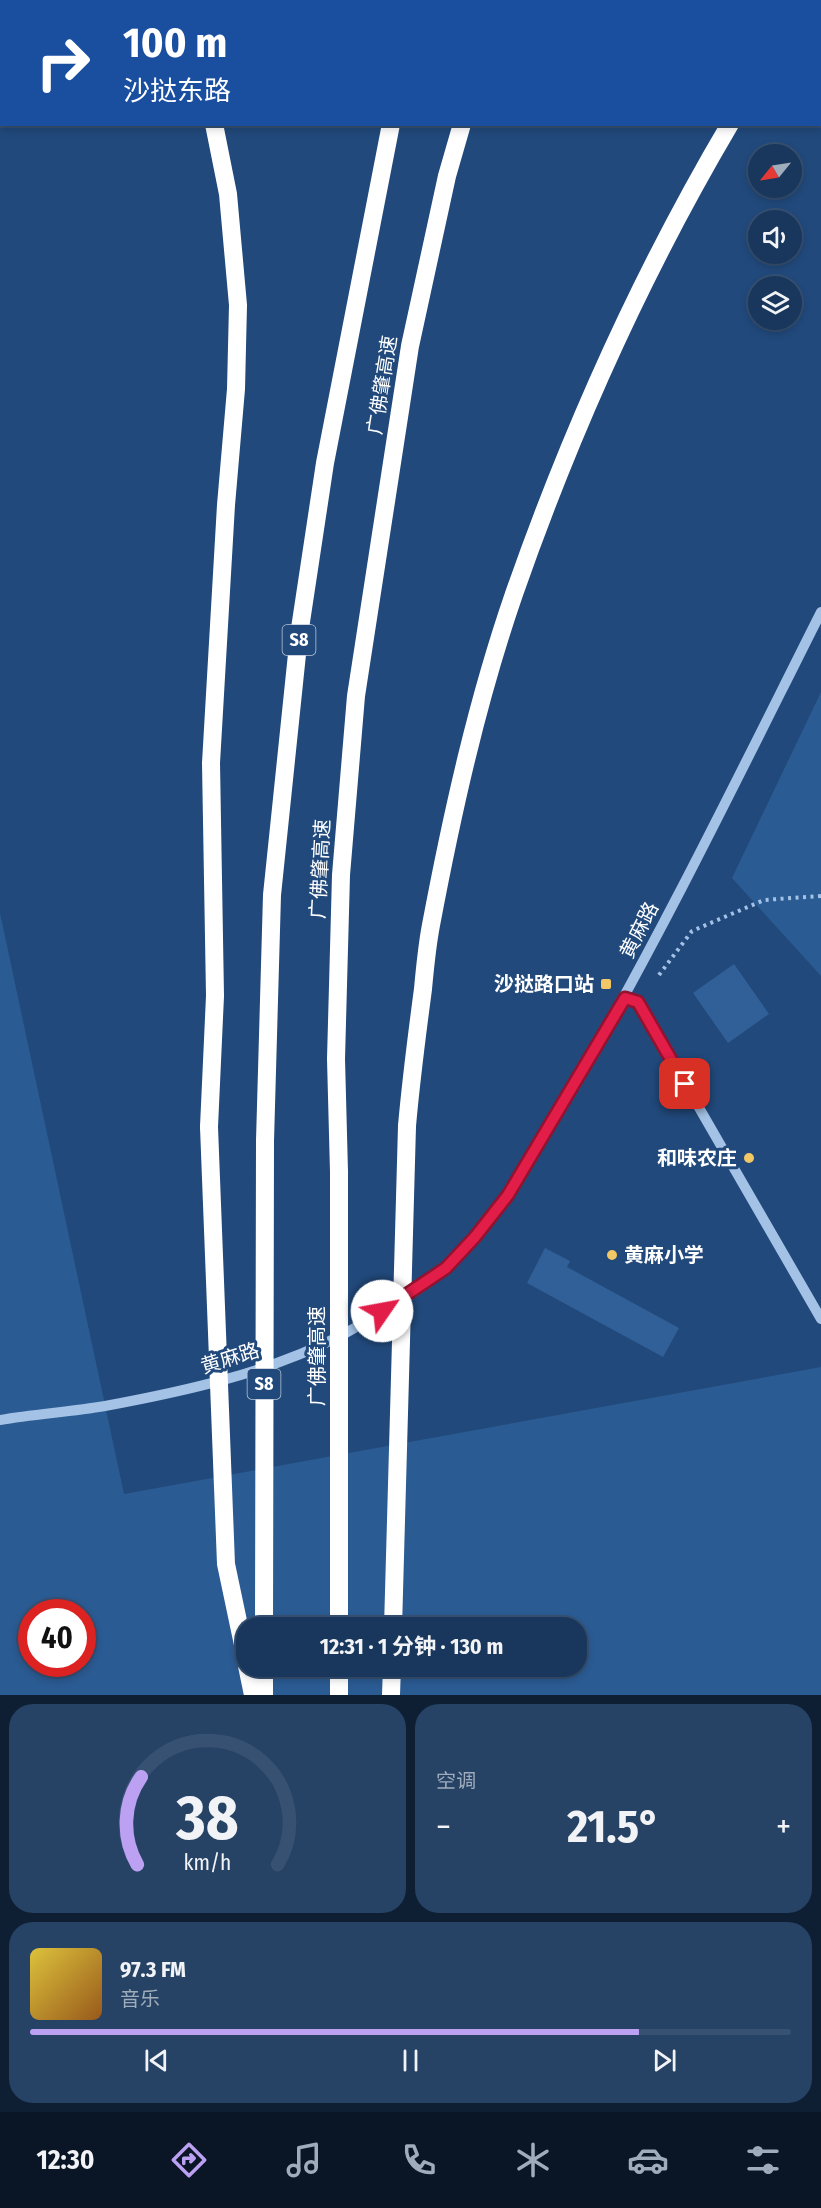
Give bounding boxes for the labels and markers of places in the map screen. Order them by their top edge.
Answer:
place label: 沙挞路口站 [494,972,594,996]
marker: 沙挞路口站 [599,977,613,991]
pin [659,1058,710,1109]
place label: 和味农庄 [657,1146,737,1170]
marker: 和味农庄 [742,1151,756,1165]
place label: 黄麻小学 [624,1243,704,1267]
marker: 黄麻小学 [605,1248,619,1262]

